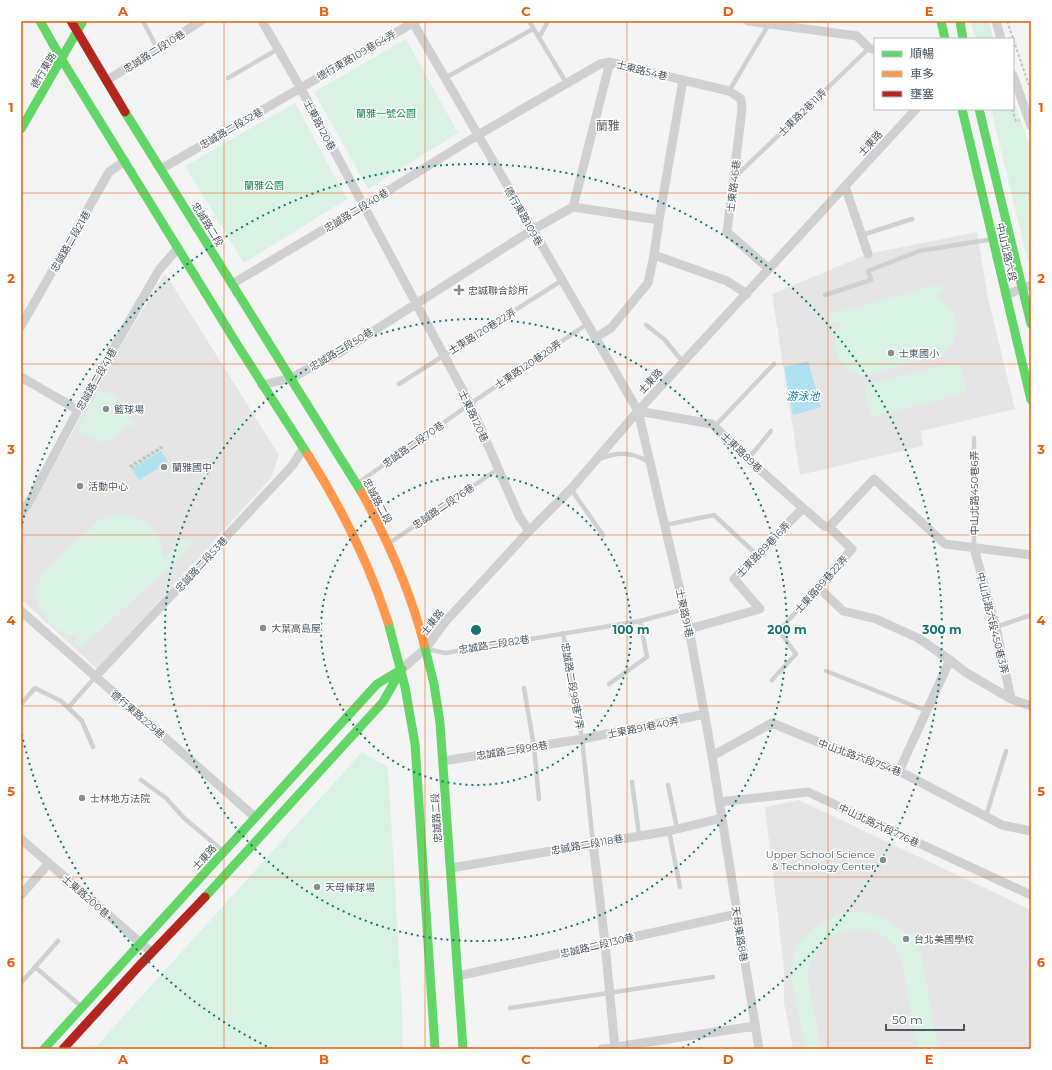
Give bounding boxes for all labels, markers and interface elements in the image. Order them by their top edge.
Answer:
text: A [117,3,129,19]
text: B [319,3,329,19]
text: C [521,3,531,19]
text: D [723,3,734,19]
text: E [925,3,934,19]
street label: 忠誠路二段10巷 [121,27,187,76]
street label: 德行東路109巷64弄 [314,28,398,83]
legend [874,38,1014,110]
text: 順暢 [910,46,934,61]
street label: 德行東路 [28,50,59,91]
street label: 士東路54巷 [615,58,669,83]
text: 車多 [910,66,934,81]
street label: 士東路2巷11弄 [775,86,829,139]
text: 壅塞 [910,86,934,101]
street label: 士東路120巷 [301,98,338,153]
text: 1 [8,99,14,115]
text: 1 [1038,99,1044,115]
street label: 忠誠路二段32巷 [197,105,265,152]
park label: 蘭雅一號公園 [356,107,416,120]
district label: 蘭雅 [596,118,620,133]
street label: 士東路 [855,128,885,159]
street label: 士東路46巷 [724,159,743,213]
park label: 蘭雅公園 [244,179,284,192]
street label: 德行東路109巷 [501,184,546,248]
street label: 忠誠路二段40巷 [322,186,391,235]
street label: 忠誠路二段 [189,200,226,249]
street label: 忠誠路二段21巷 [47,208,93,275]
street label: 中山北路六段 [993,221,1020,283]
text: 2 [7,270,15,286]
text: 2 [1037,270,1045,286]
marker: 忠誠聯合診所 [453,284,465,296]
place label: 忠誠聯合診所 [468,284,528,297]
street label: 士東路120巷22弄 [446,305,518,357]
street label: 忠誠路二段50巷 [307,325,376,374]
street label: 士東路120巷20弄 [492,337,564,392]
street label: 忠誠路二段41巷 [73,346,120,413]
place label: 士東國小 [899,347,939,360]
marker: 士東國小 [886,348,896,358]
street label: 士東路 [635,366,665,397]
street label: 士東路120巷 [456,388,491,444]
water label: 游泳池 [787,389,820,403]
place label: 籃球場 [114,403,144,416]
marker: 籃球場 [101,404,111,414]
street label: 忠誠路二段70巷 [380,418,447,470]
street label: 士東路89巷 [718,429,765,475]
text: 3 [6,441,15,457]
text: 3 [1036,441,1045,457]
street label: 中山北路450巷6弄 [968,451,981,535]
place label: 蘭雅國中 [172,461,212,474]
marker: 蘭雅國中 [159,462,169,472]
street label: 忠誠路二段 [360,476,395,526]
place label: 活動中心 [88,480,128,493]
marker: 活動中心 [75,481,85,491]
street label: 忠誠路二段76巷 [410,481,477,532]
street label: 士東路89巷16弄 [734,519,793,580]
street label: 忠誠路二段53巷 [172,534,230,595]
street label: 士東路89巷22弄 [792,553,851,616]
street label: 中山北路六段450巷3弄 [974,571,1011,675]
street label: 士東路91巷 [673,587,696,639]
street label: 士東路 [418,606,447,638]
text: 4 [7,612,16,628]
text: 4 [1037,612,1046,628]
place label: 大葉高島屋 [271,622,321,635]
text: 100 m [613,622,649,637]
text: 200 m [767,622,807,637]
text: 300 m [921,622,962,637]
marker: 大葉高島屋 [258,623,268,633]
centre of rings [469,623,483,637]
street label: 忠誠路二段82巷 [457,632,531,657]
street label: 忠誠路二段98巷7弄 [558,641,587,731]
street label: 德行東路229巷 [108,687,167,741]
street label: 士東路91巷40弄 [606,714,680,741]
street label: 中山北路六段754巷 [816,736,903,779]
street label: 忠誠路二段98巷 [475,738,549,763]
text: 5 [7,783,15,799]
text: 5 [1037,783,1045,799]
place label: 士林地方法院 [90,792,150,805]
marker: 士林地方法院 [77,793,87,803]
street label: 忠誠路二段 [428,793,445,843]
street label: 中山北路六段776巷 [836,801,921,850]
street label: 忠誠路二段118巷 [550,832,624,857]
street label: 士東路 [190,842,219,873]
place label: Upper School Science & Technology Center [766,848,875,873]
marker: Upper School Science & Technology Center [878,855,888,865]
street label: 士東路200巷 [59,872,112,921]
place label: 天母棒球場 [325,881,375,894]
marker: 天母棒球場 [312,882,322,892]
street label: 天母東路8巷 [729,905,750,963]
street label: 忠誠路二段130巷 [559,931,636,960]
place label: 台北美國學校 [914,933,974,946]
marker: 台北美國學校 [901,934,911,944]
text: 6 [7,954,16,970]
text: 6 [1037,954,1046,970]
scale bar [886,1006,964,1032]
text: 50 m [892,1012,923,1027]
text: A [117,1051,129,1067]
text: B [319,1051,329,1067]
text: C [521,1051,531,1067]
text: D [723,1051,734,1067]
text: E [925,1051,934,1067]

